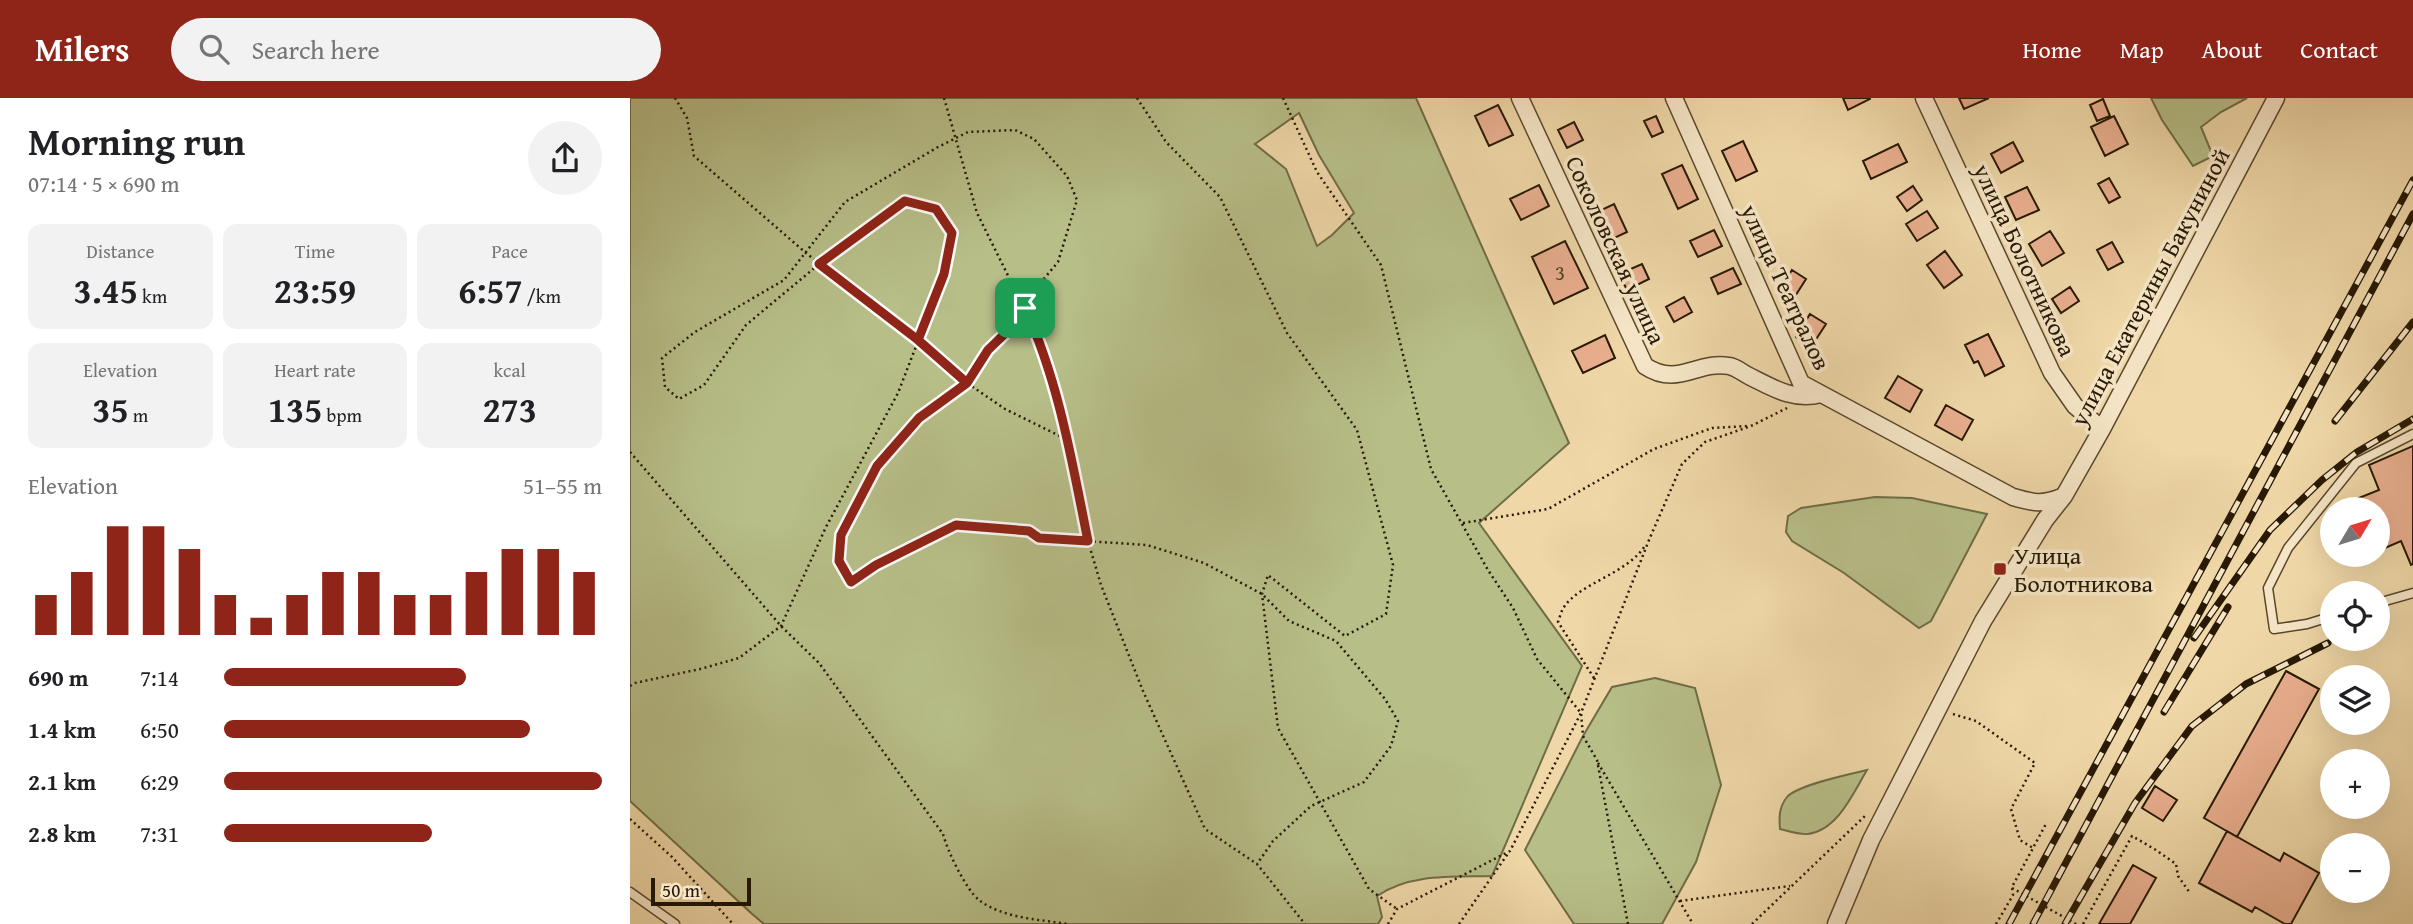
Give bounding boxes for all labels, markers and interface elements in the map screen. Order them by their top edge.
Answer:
search box [171,18,661,81]
text: Milers [35,25,129,73]
icon: search [195,30,233,68]
text: Search here [251,30,380,69]
text: Home [2023,32,2082,67]
text: Map [2120,32,2164,67]
text: About [2202,32,2262,67]
text: Contact [2300,32,2378,67]
text: Morning run [28,113,245,169]
button: share [528,121,602,195]
street label: улица Екатерины Бакуниной [2061,142,2238,433]
street label: Соколовская улица [1557,150,1675,350]
street label: улица Болотникова [1965,157,2085,363]
text: 07:14 · 5 × 690 m [28,167,180,200]
street label: улица Театралов [1732,197,1840,376]
text: Distance [86,237,154,265]
text: Time [295,237,335,265]
text: Pace [491,237,528,265]
house number: 3 [1555,257,1565,288]
text: 3.45 [74,265,138,316]
text: 23:59 [274,265,356,316]
text: 6:57 [458,265,523,316]
pin [995,278,1055,338]
text: km [138,282,167,310]
text: /km [523,282,561,310]
icon: arrive [1006,289,1044,327]
text: Elevation [83,356,158,384]
text: Heart rate [274,356,356,384]
text: kcal [493,356,526,384]
text: 35 [92,384,129,435]
text: 135 [268,384,322,435]
text: 273 [482,384,537,435]
text: m [129,401,148,429]
text: bpm [322,401,362,429]
text: Elevation [28,469,118,502]
text: 51–55 m [523,469,602,502]
north arrow [2320,497,2390,567]
map controls [2320,497,2390,903]
place label: Улица Болотникова [2014,538,2154,601]
marker: Улица Болотникова [1992,561,2008,577]
button: locate [2320,581,2390,651]
text: 690 m [28,661,89,694]
text: 7:14 [140,661,179,694]
button: layers [2320,665,2390,735]
text: 1.4 km [28,713,96,746]
text: 6:50 [140,713,179,746]
button: + [2320,749,2390,819]
text: 2.1 km [28,765,96,798]
text: 6:29 [140,765,179,798]
text: 2.8 km [28,817,96,850]
text: 7:31 [140,817,179,850]
button: − [2320,833,2390,903]
scale bar [651,875,751,907]
text: 50 m [662,876,700,904]

